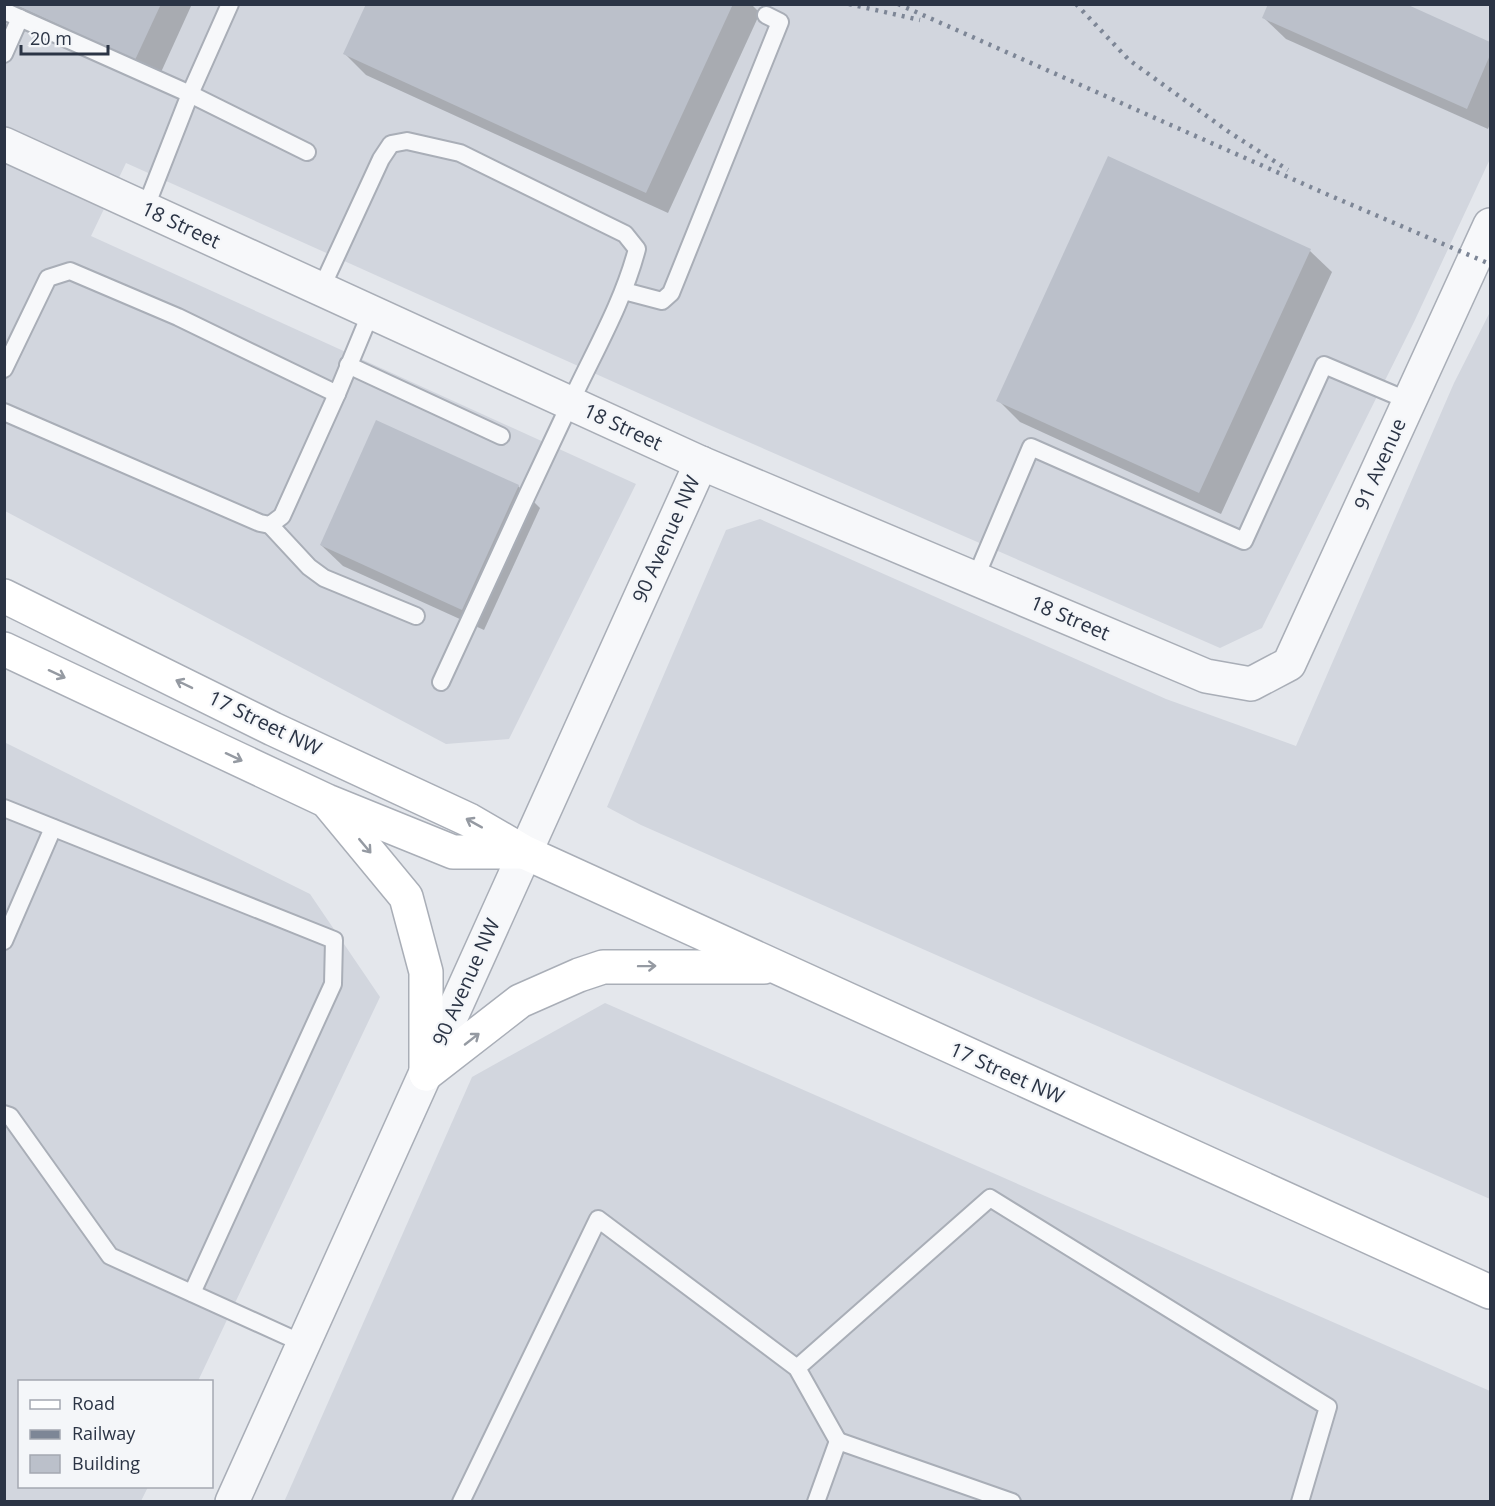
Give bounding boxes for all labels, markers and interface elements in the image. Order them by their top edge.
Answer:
scale bar [21,18,108,56]
text: 20 m [30,26,72,50]
street label: 18 Street [137,195,225,255]
street label: 18 Street [579,397,667,457]
street label: 91 Avenue [1347,414,1412,514]
street label: 90 Avenue NW [625,471,706,607]
street label: 18 Street [1026,589,1114,646]
one-way arrow [48,669,66,681]
one-way arrow [175,678,193,690]
street label: 17 Street NW [204,684,327,762]
one-way arrow [224,752,242,764]
one-way arrow [465,817,483,828]
one-way arrow [358,838,371,854]
street label: 90 Avenue NW [425,914,506,1050]
one-way arrow [637,960,657,971]
one-way arrow [464,1032,480,1045]
street label: 17 Street NW [946,1035,1069,1110]
legend [18,1380,213,1488]
text: Road [72,1391,115,1415]
text: Railway [72,1421,136,1445]
text: Building [72,1451,140,1475]

